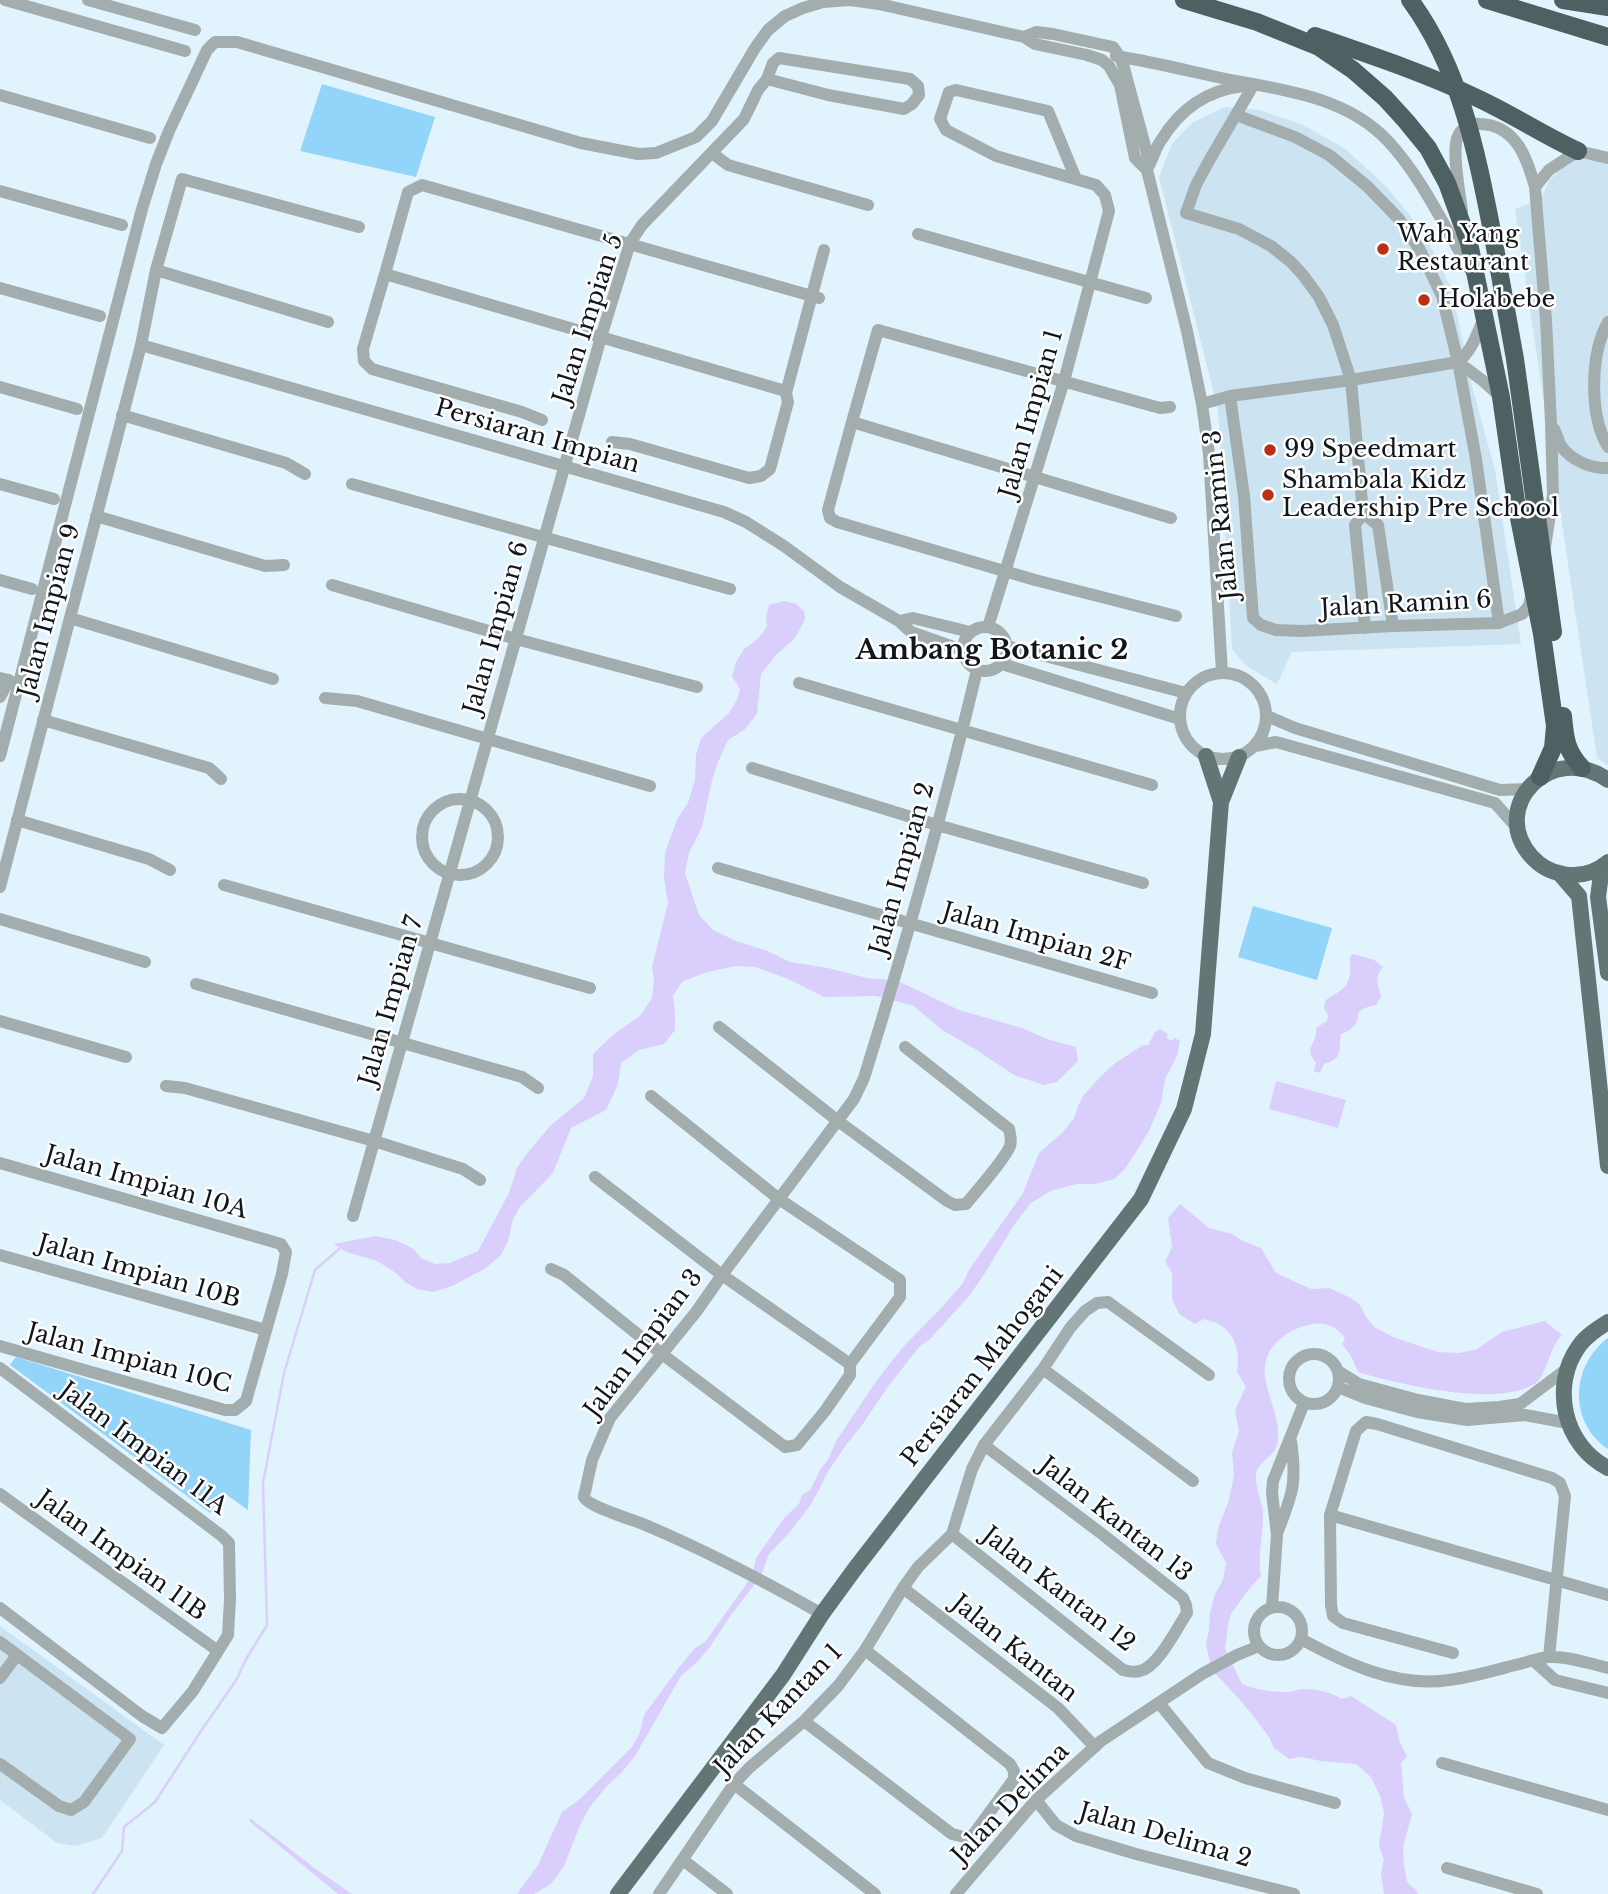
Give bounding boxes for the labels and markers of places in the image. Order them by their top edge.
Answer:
place label: Wah Yang Restaurant [1397,221,1529,277]
marker: Wah Yang Restaurant [1375,241,1391,257]
place label: Holabebe [1438,286,1555,314]
marker: Holabebe [1416,292,1432,308]
place label: 99 Speedmart [1284,436,1457,464]
marker: 99 Speedmart [1262,442,1278,458]
place label: Shambala Kidz Leadership Pre School [1282,467,1559,523]
marker: Shambala Kidz Leadership Pre School [1260,487,1276,503]

